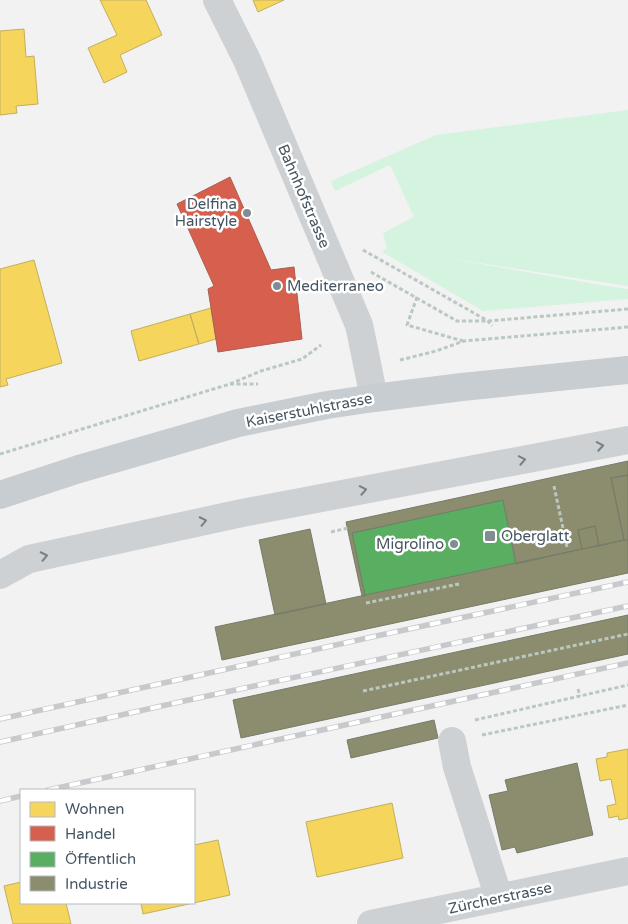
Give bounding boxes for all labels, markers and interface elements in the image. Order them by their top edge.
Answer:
street label: Bahnhofstrasse [274,141,334,251]
place label: Delfina Hairstyle [175,195,237,230]
marker: Delfina Hairstyle [241,207,253,219]
place label: Mediterraneo [287,277,384,295]
marker: Mediterraneo [271,280,283,292]
street label: Kaiserstuhlstrasse [244,389,374,431]
one-way arrow [596,441,605,451]
one-way arrow [518,455,527,466]
one-way arrow [358,485,367,495]
one-way arrow [199,516,208,527]
place label: Oberglatt [501,527,570,545]
marker: Oberglatt [483,529,497,543]
place label: Migrolino [376,535,444,553]
marker: Migrolino [448,538,460,550]
one-way arrow [40,551,49,562]
legend [20,789,195,904]
text: Wohnen [65,800,125,818]
text: Handel [65,825,116,843]
text: Öffentlich [65,850,136,868]
text: Industrie [65,875,128,893]
street label: Zürcherstrasse [447,878,553,918]

